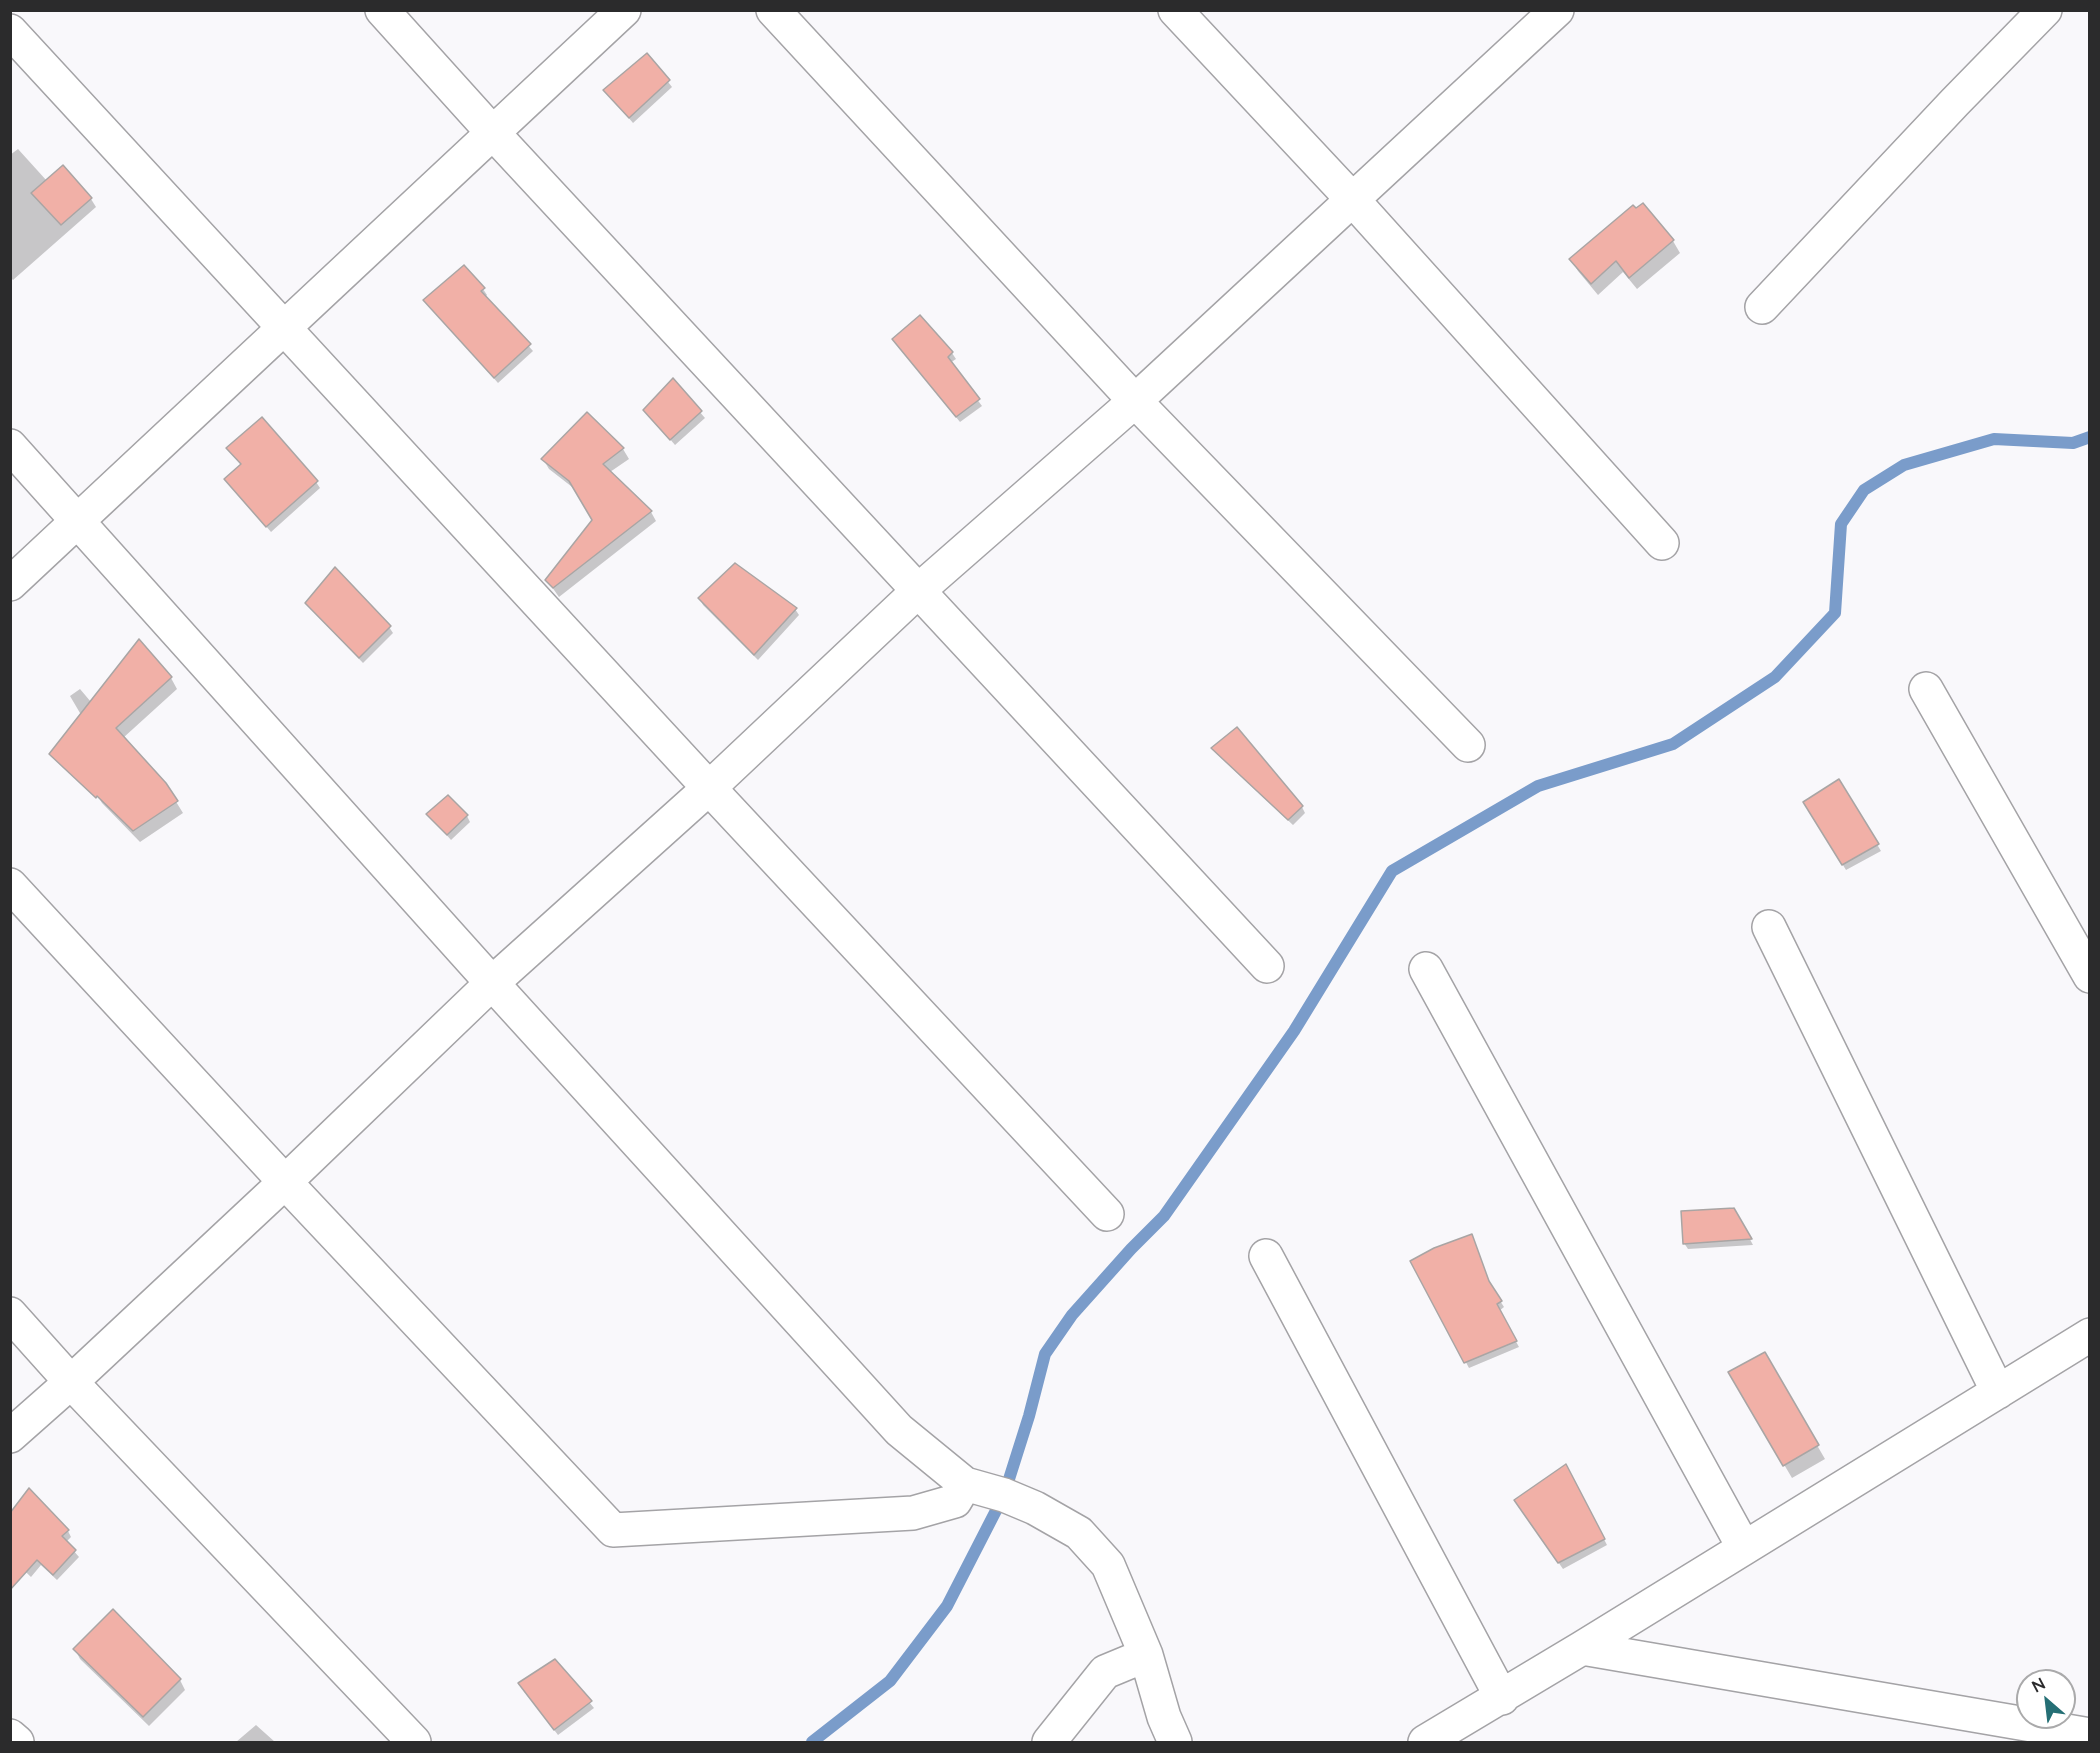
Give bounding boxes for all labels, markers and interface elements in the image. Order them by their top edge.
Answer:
north arrow [2016,1669,2076,1729]
text: N [2028,1673,2048,1696]

